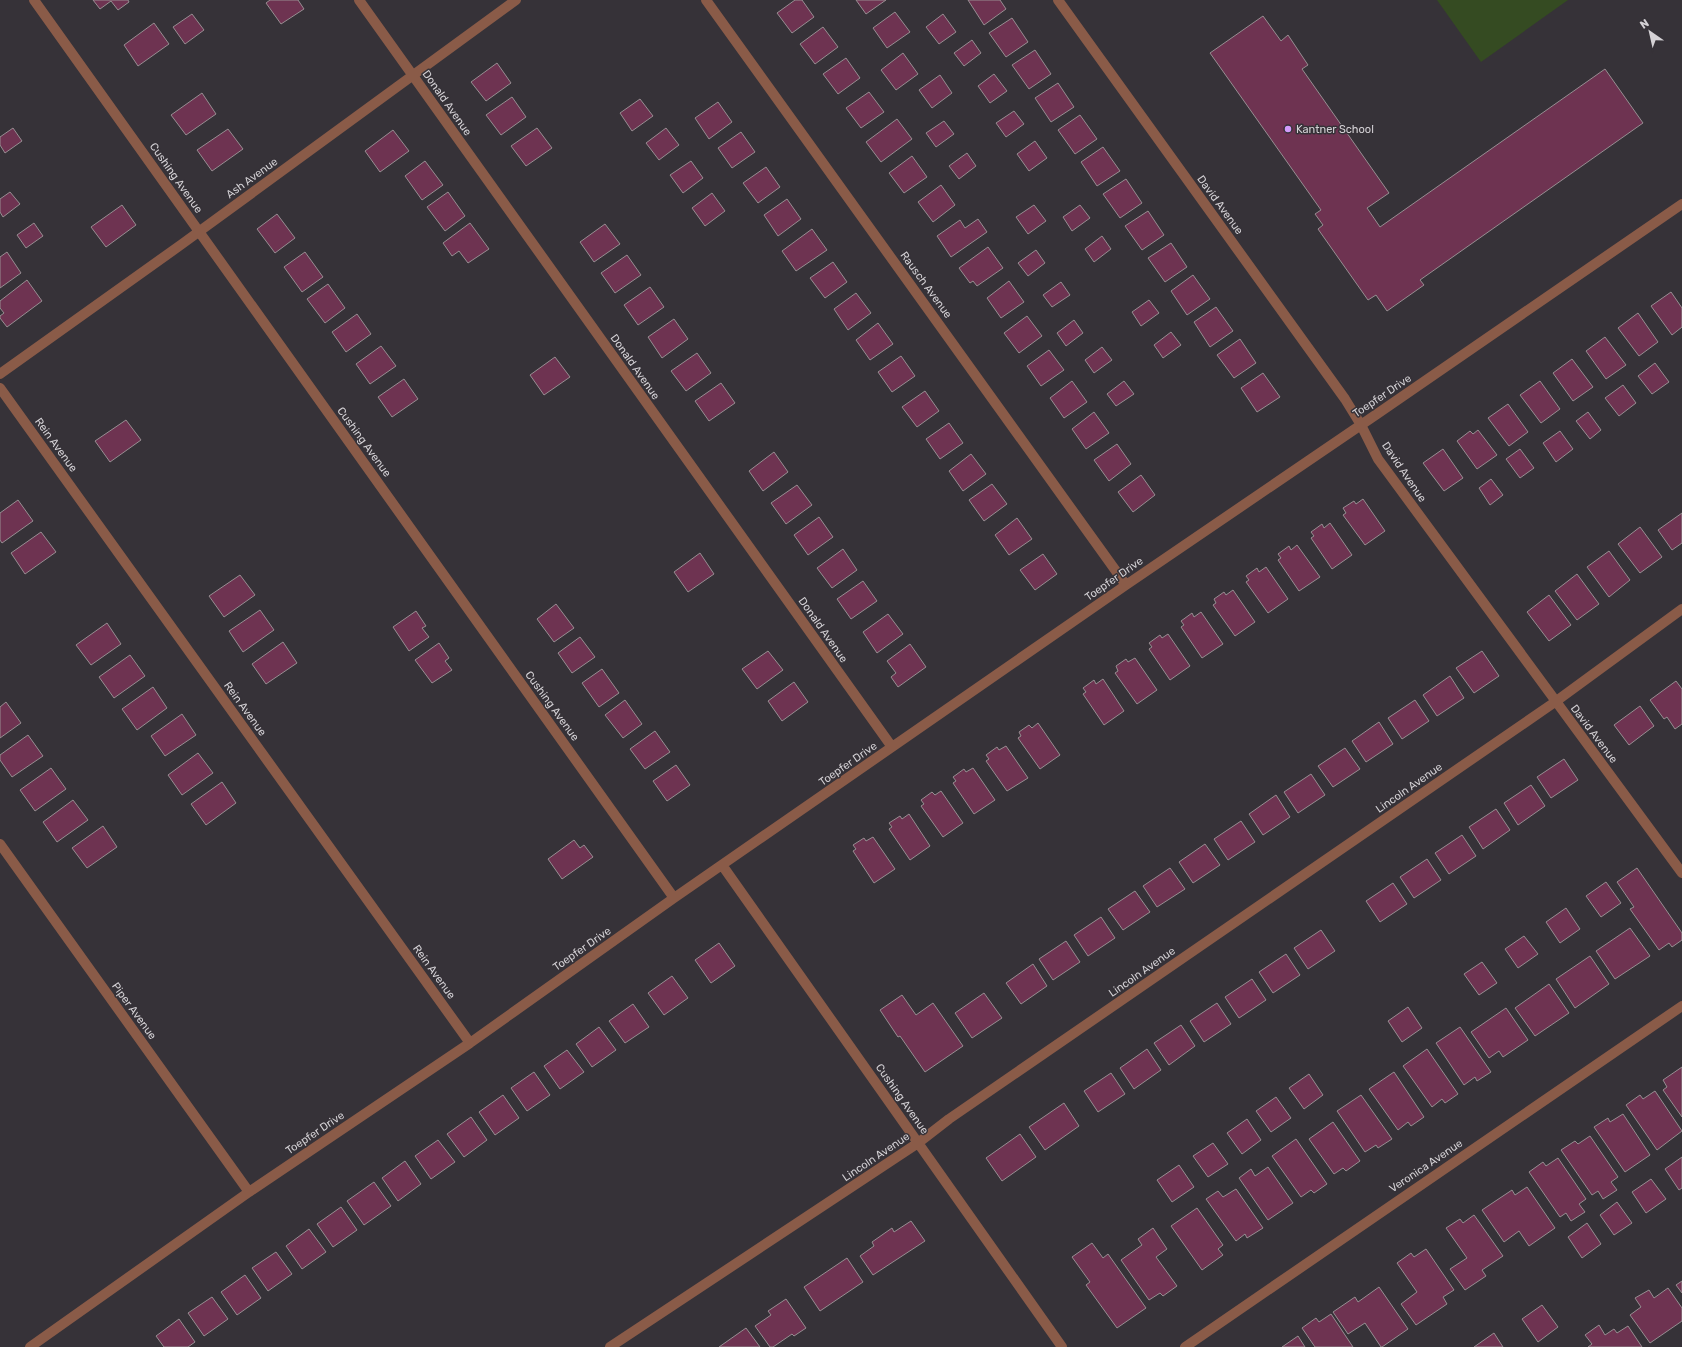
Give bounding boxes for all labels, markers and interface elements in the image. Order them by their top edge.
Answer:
north arrow [1630,12,1670,52]
text: N [1638,16,1652,32]
street label: Donald Avenue [420,68,474,138]
place label: Kantner School [1296,123,1374,136]
marker: Kantner School [1283,124,1293,134]
street label: Cushing Avenue [147,140,205,216]
street label: Ash Avenue [224,155,280,201]
street label: David Avenue [1194,173,1246,237]
street label: Rausch Avenue [897,249,955,321]
street label: Donald Avenue [608,332,662,402]
street label: Toepfer Drive [1350,372,1414,420]
street label: Cushing Avenue [334,405,394,479]
street label: Rein Avenue [32,415,80,475]
street label: David Avenue [1379,439,1429,505]
street label: Toepfer Drive [1083,554,1145,604]
street label: Donald Avenue [796,595,850,665]
street label: Cushing Avenue [522,669,582,743]
street label: Rein Avenue [221,679,269,739]
street label: David Avenue [1568,702,1620,766]
street label: Toepfer Drive [817,739,879,789]
street label: Lincoln Avenue [1373,760,1445,816]
street label: Toepfer Drive [551,924,613,974]
street label: Rein Avenue [410,942,458,1002]
street label: Lincoln Avenue [1106,944,1178,1000]
street label: Piper Avenue [109,980,159,1042]
street label: Cushing Avenue [873,1061,931,1137]
street label: Toepfer Drive [283,1109,347,1157]
street label: Lincoln Avenue [840,1130,912,1184]
street label: Veronica Avenue [1387,1137,1465,1195]

